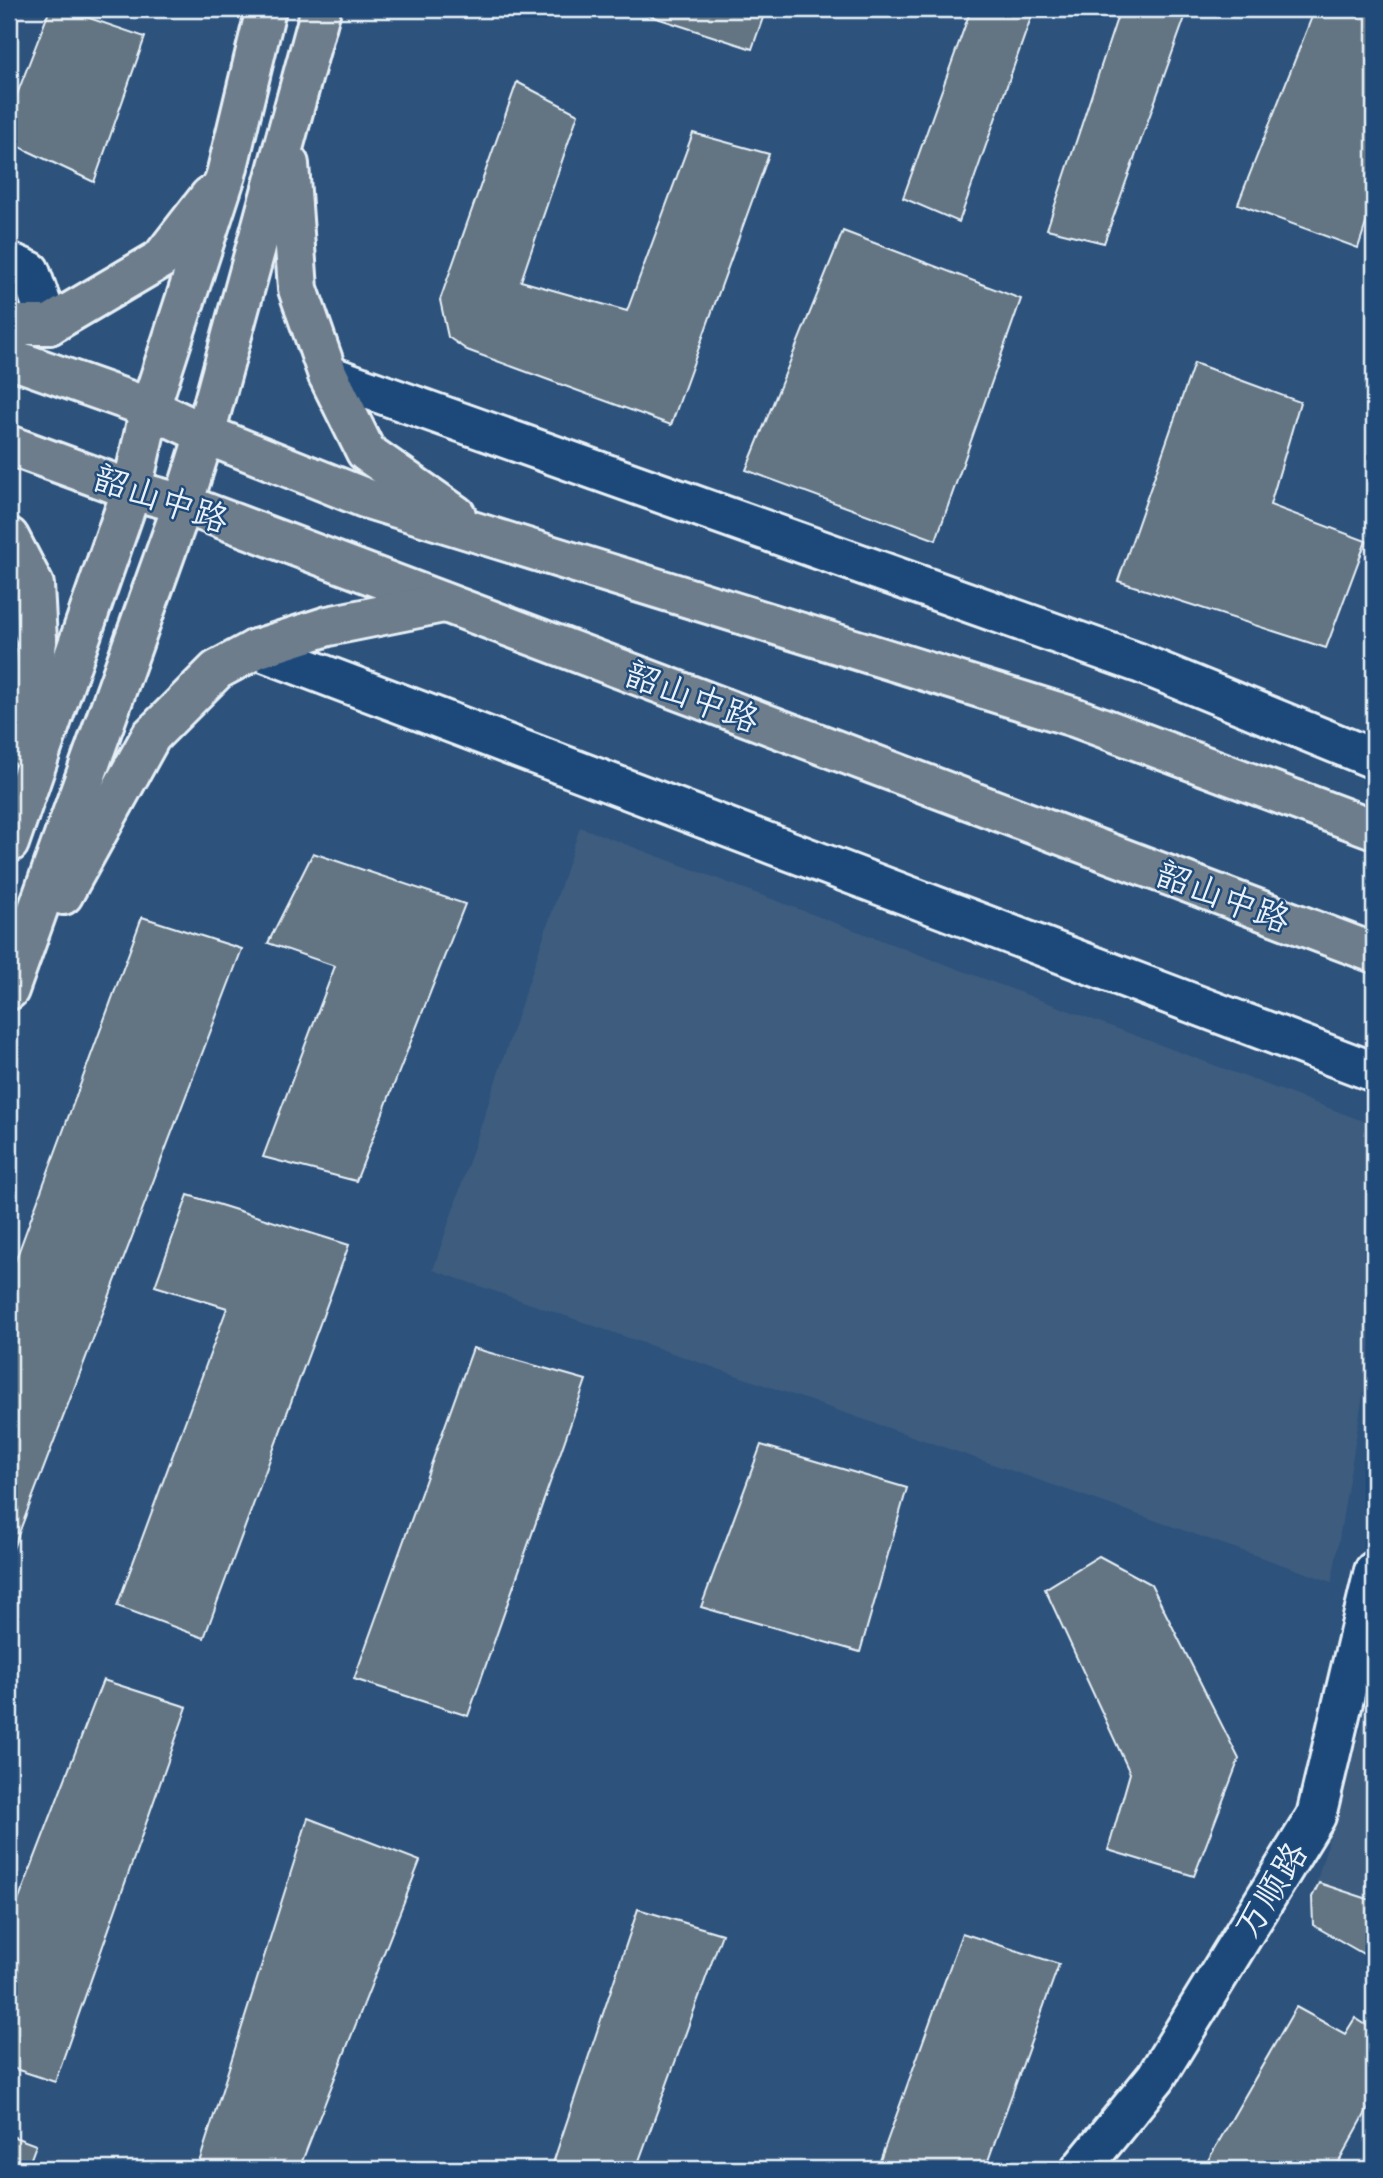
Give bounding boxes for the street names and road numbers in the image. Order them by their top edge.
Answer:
street label: 韶山中路 [87,455,235,543]
street label: 韶山中路 [619,651,765,743]
street label: 韶山中路 [1150,851,1296,943]
street label: 万顺路 [1224,1834,1318,1946]

